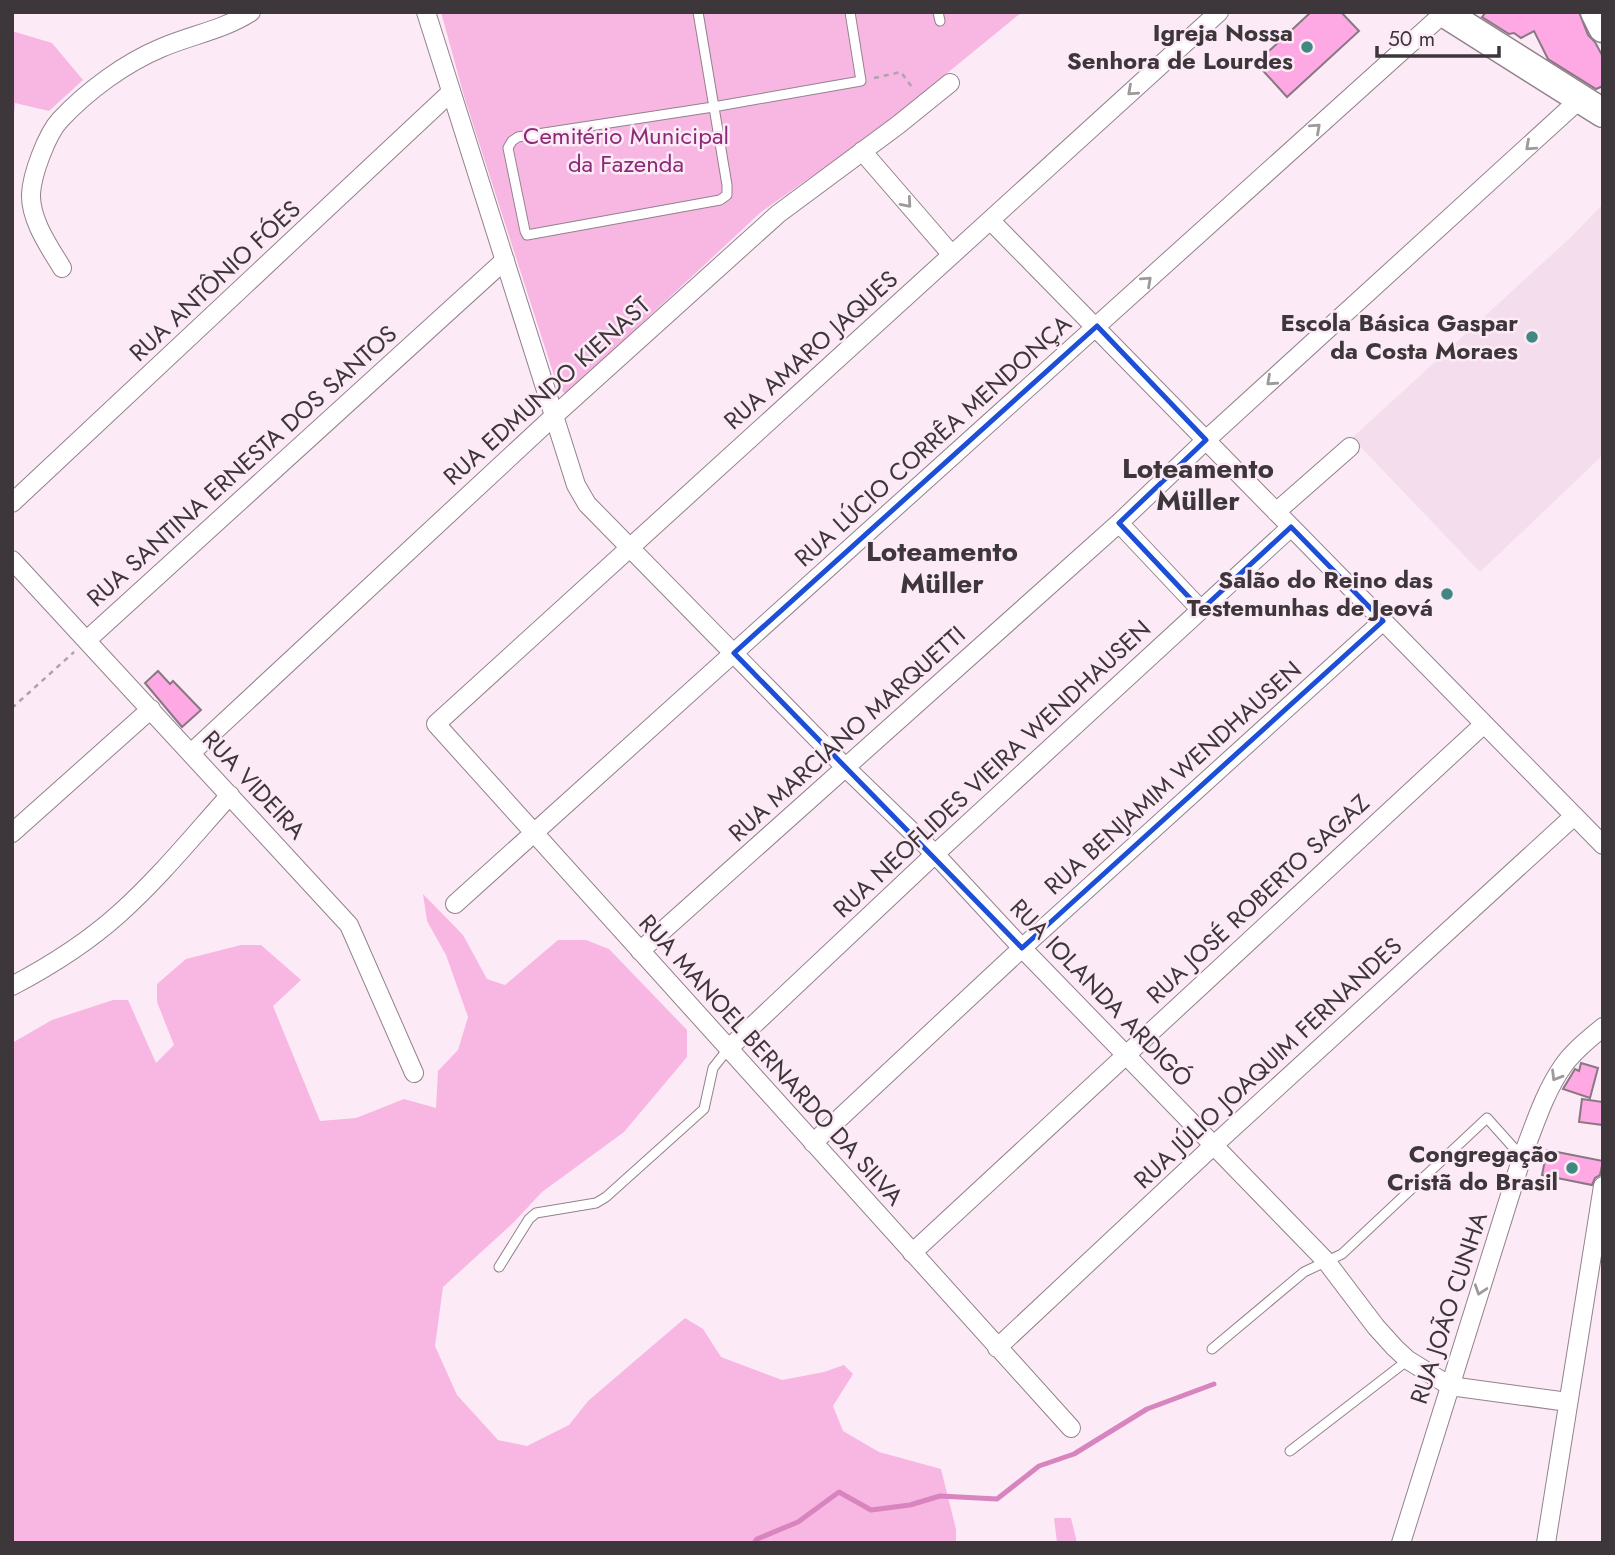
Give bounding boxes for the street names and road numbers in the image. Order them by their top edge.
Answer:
street label: RUA ANTÔNIO FÓES [121,192,308,369]
street label: RUA AMARO JAQUES [716,262,905,437]
street label: RUA EDMUNDO KIENAST [435,288,658,493]
street label: RUA LÚCIO CORRÊA MENDONÇA [787,306,1079,575]
street label: RUA SANTINA ERNESTA DOS SANTOS [79,317,404,615]
street label: RUA NEOFLIDES VIEIRA WENDHAUSEN [825,612,1158,926]
street label: RUA MARCIANO MARQUETTI [721,618,973,850]
street label: RUA BENJAMIM WENDHAUSEN [1036,653,1309,903]
street label: RUA VIDEIRA [195,722,314,847]
street label: RUA JOSÉ ROBERTO SAGAZ [1138,786,1377,1011]
street label: RUA IOLANDA ARDIGÓ [1002,891,1201,1095]
street label: RUA MANOEL BERNARDO DA SILVA [631,906,912,1213]
street label: RUA JÚLIO JOAQUIM FERNANDES [1126,929,1409,1197]
street label: RUA JOÃO CUNHA [1401,1207,1496,1408]

